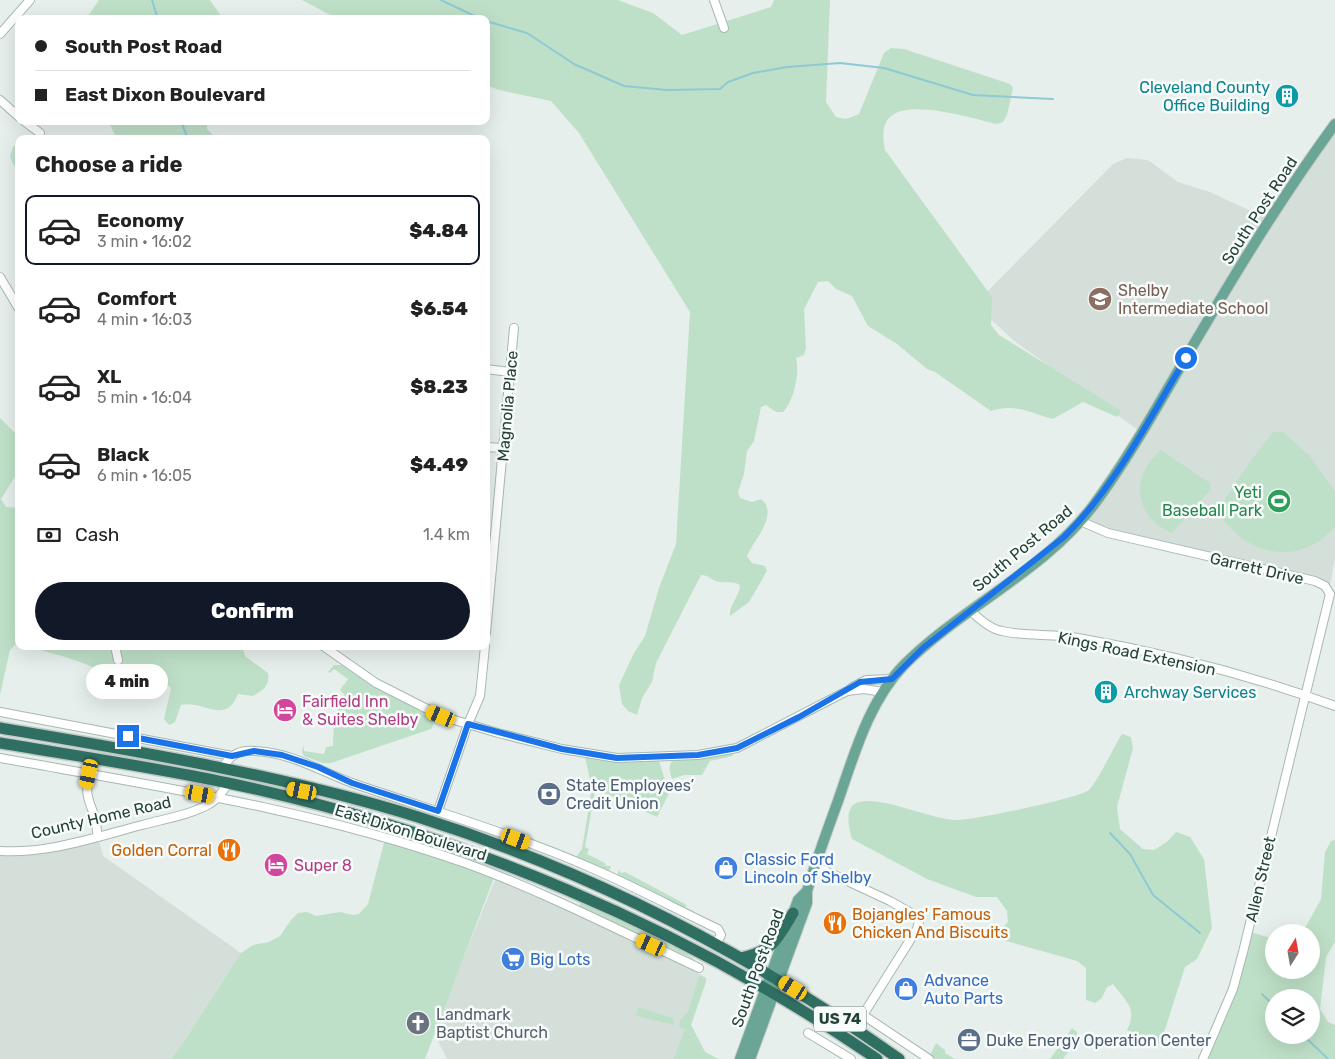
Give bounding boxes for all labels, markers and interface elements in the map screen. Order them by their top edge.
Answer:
text: South Post Road [65,35,222,58]
place label: Cleveland County Office Building [1139,78,1270,115]
text: East Dixon Boulevard [65,83,266,106]
building icon: Cleveland County Office Building [1274,83,1300,109]
text: Choose a ride [35,151,182,178]
street label: South Post Road [1218,153,1301,268]
icon: car [37,208,82,253]
text: Economy [97,209,184,232]
text: $4.84 [409,219,468,242]
text: 3 min · 16:02 [97,232,192,251]
place label: Shelby Intermediate School [1118,281,1269,318]
icon: car [37,286,82,331]
school or university icon: Shelby Intermediate School [1087,286,1113,312]
text: Comfort [97,287,177,310]
text: $6.54 [410,297,468,320]
text: 4 min · 16:03 [97,310,192,329]
route start [1175,347,1197,369]
street label: Magnolia Place [493,350,522,462]
icon: car [37,364,82,409]
text: XL [97,365,121,388]
text: $8.23 [410,375,468,398]
text: 5 min · 16:04 [97,388,192,407]
icon: car [37,442,82,487]
text: Black [97,443,149,466]
text: $4.49 [410,453,468,476]
text: 6 min · 16:05 [97,466,192,485]
place label: Yeti Baseball Park [1162,483,1263,520]
sports icon: Yeti Baseball Park [1266,488,1292,514]
street label: South Post Road [969,501,1076,596]
icon: cash [35,521,63,549]
text: Cash [75,523,119,546]
text: 1.4 km [423,525,470,544]
street label: Garrett Drive [1208,548,1306,589]
button: Confirm [35,582,470,640]
street label: Kings Road Extension [1056,627,1218,679]
callout: 4 min [87,664,169,698]
text: 4 min [105,672,149,691]
building icon: Archway Services [1093,679,1119,705]
place label: Archway Services [1124,683,1256,702]
place label: Fairfield Inn & Suites Shelby [302,692,419,729]
hotel icon: Fairfield Inn & Suites Shelby [272,697,298,723]
car [424,703,457,729]
route end [117,725,139,747]
car [78,758,99,790]
place label: State Employees’ Credit Union [566,776,695,813]
car [285,781,318,801]
bank icon: State Employees’ Credit Union [536,781,562,807]
car [183,784,216,804]
street label: County Home Road [29,792,173,843]
street label: East Dixon Boulevard [333,800,489,865]
car [499,827,532,851]
street label: Allen Street [1241,834,1280,924]
restaurant icon: Golden Corral [216,837,242,863]
place label: Golden Corral [111,841,212,860]
place label: Classic Ford Lincoln of Shelby [744,850,872,887]
hotel icon: Super 8 [263,852,289,878]
shop icon: Classic Ford Lincoln of Shelby [713,855,739,881]
place label: Super 8 [294,856,352,875]
place label: Bojangles' Famous Chicken And Biscuits [852,905,1008,942]
street label: South Post Road [727,907,788,1030]
restaurant icon: Bojangles' Famous Chicken And Biscuits [822,910,848,936]
north arrow [1265,924,1320,979]
map controls [1265,924,1320,1044]
car [634,932,667,958]
supermarket icon: Big Lots [500,946,526,972]
place label: Big Lots [530,950,590,969]
place label: Advance Auto Parts [924,971,1003,1008]
car [776,974,809,1002]
shop icon: Advance Auto Parts [893,976,919,1002]
button: layers [1265,989,1320,1044]
place label: Landmark Baptist Church [436,1005,548,1042]
road number: US 74 [814,1006,866,1032]
church icon: Landmark Baptist Church [405,1010,431,1036]
office icon: Duke Energy Operation Center [956,1027,982,1053]
place label: Duke Energy Operation Center [986,1031,1211,1050]

